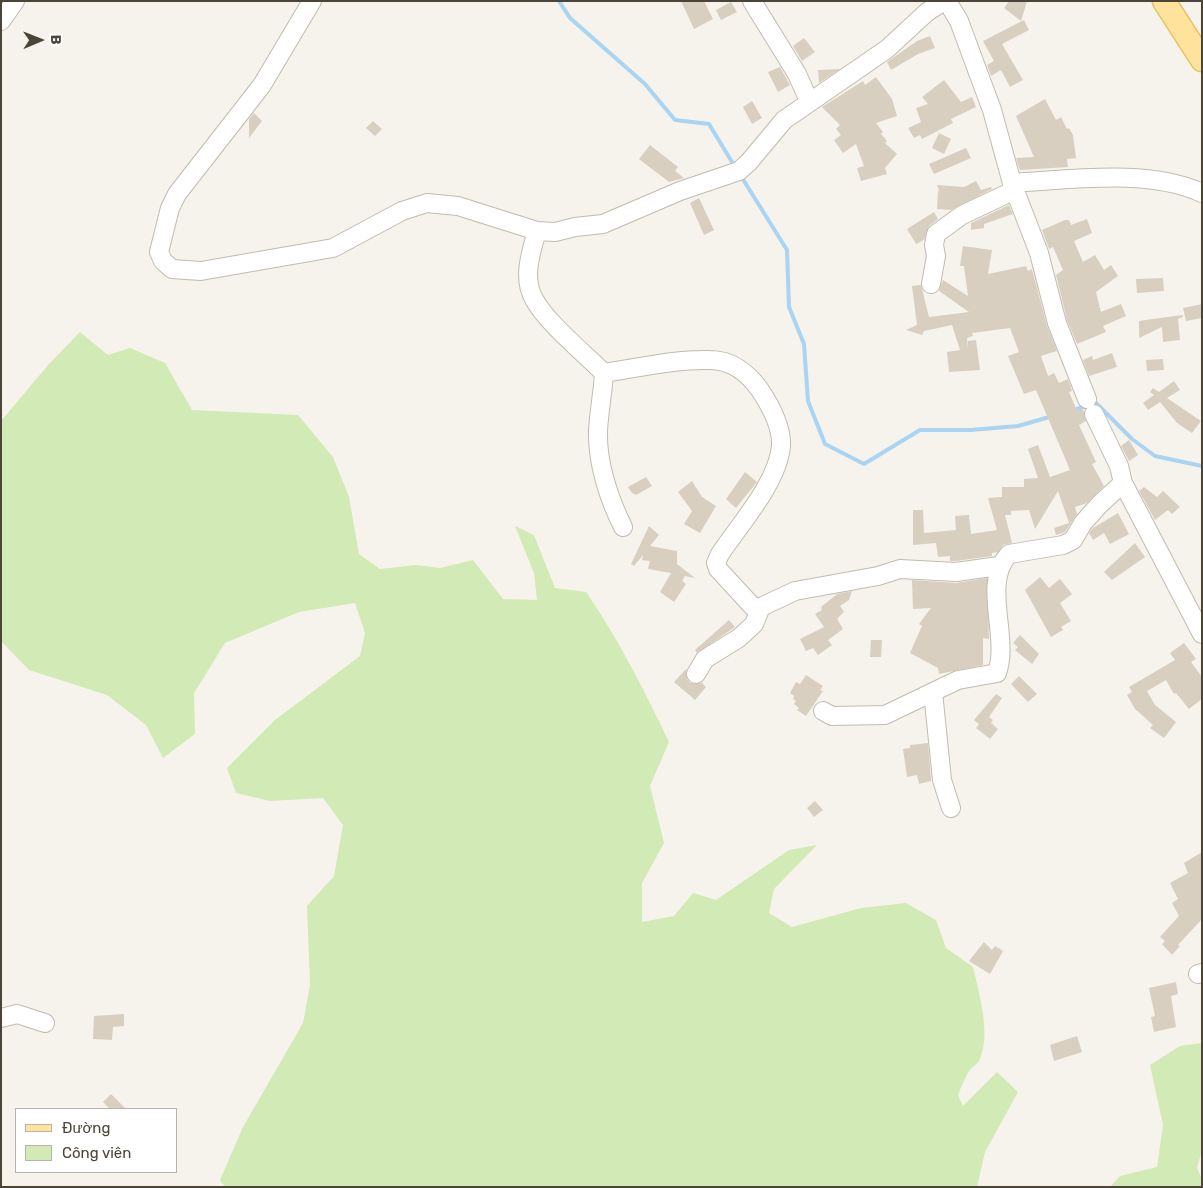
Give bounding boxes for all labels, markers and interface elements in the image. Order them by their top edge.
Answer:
north arrow [15,15,65,65]
text: B [47,35,64,45]
legend [15,1108,178,1173]
text: Đường [62,1119,110,1137]
text: Công viên [62,1144,131,1162]

